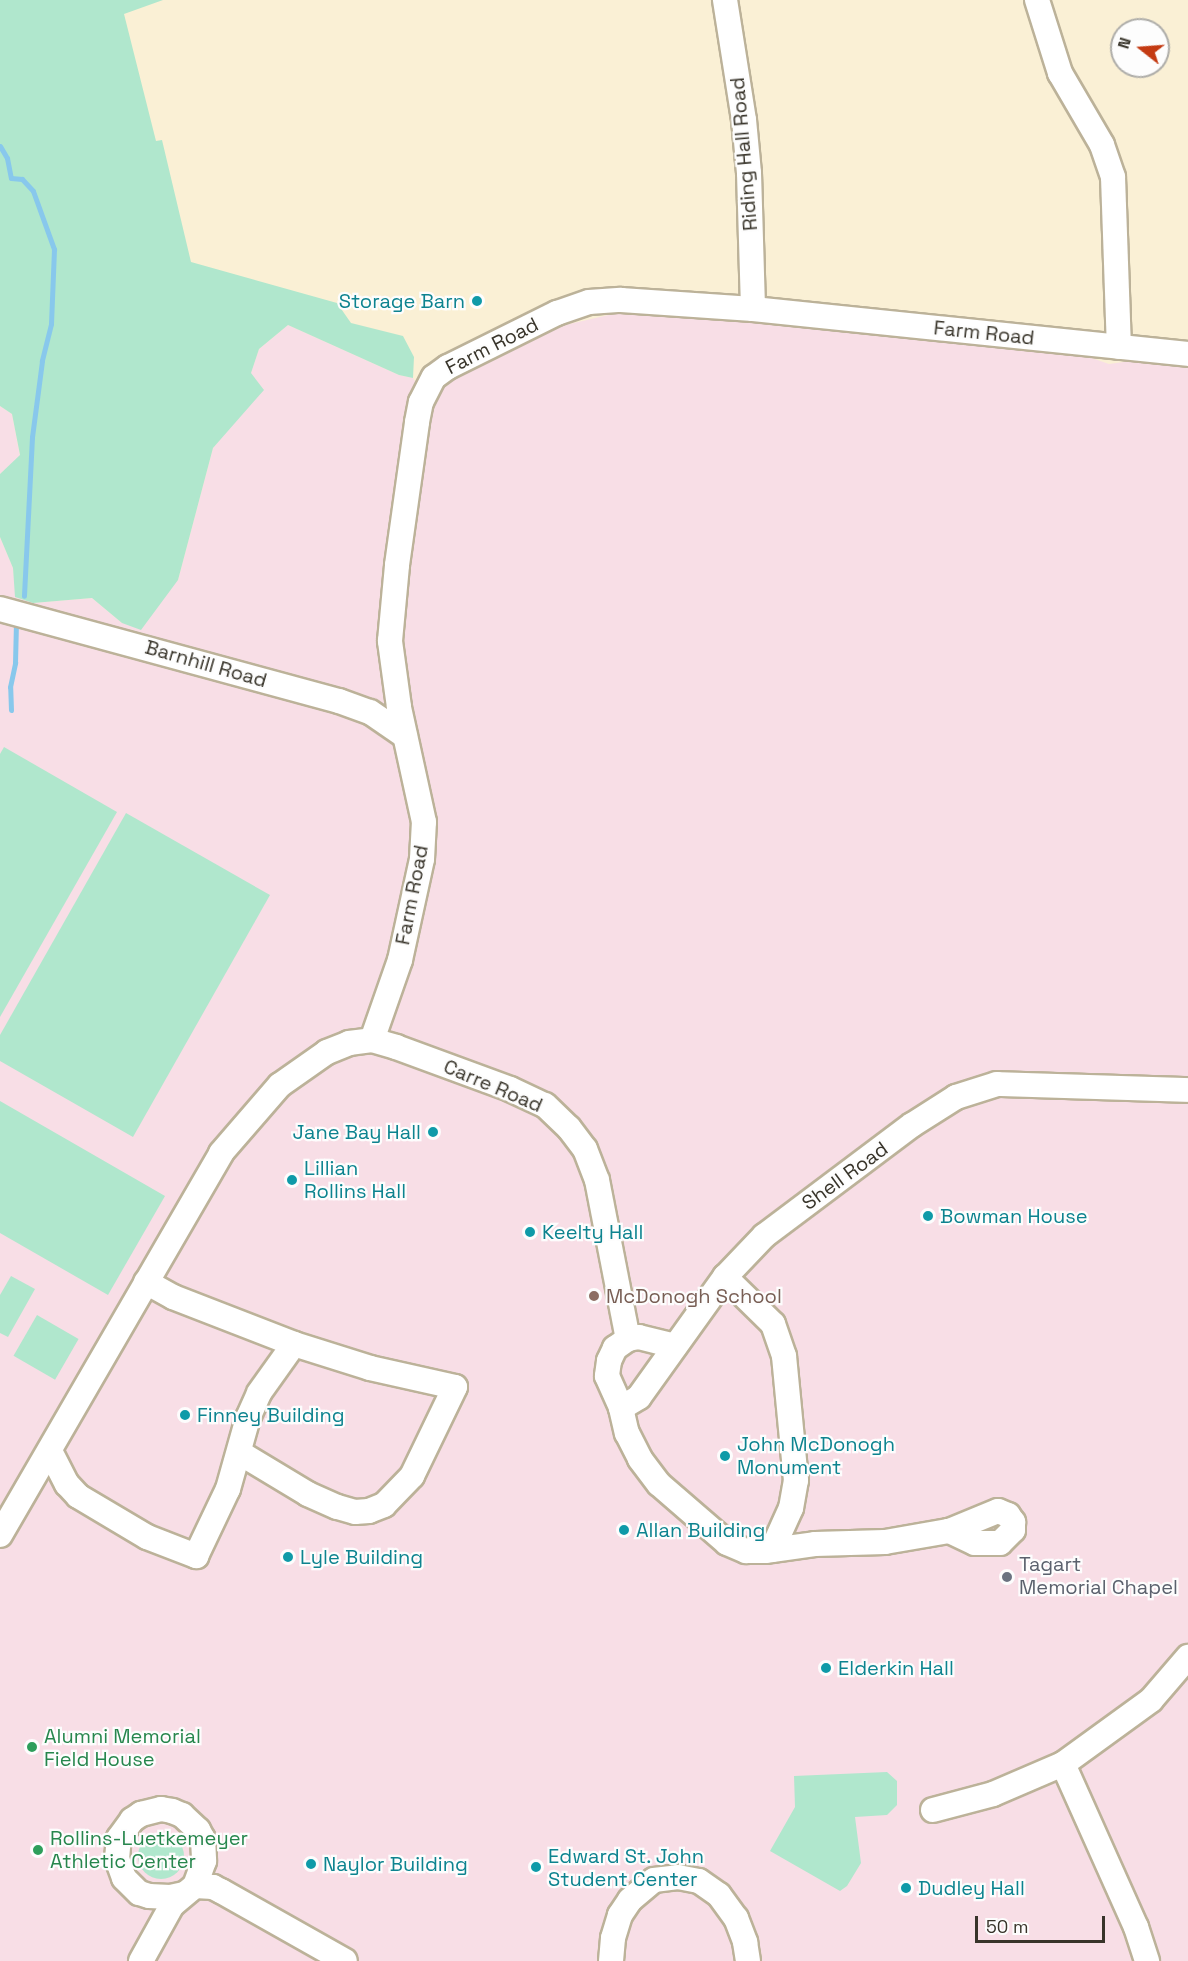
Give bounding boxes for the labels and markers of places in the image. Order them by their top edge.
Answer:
place label: Storage Barn [339,289,465,313]
marker: Storage Barn [470,294,484,308]
place label: Jane Bay Hall [293,1120,421,1144]
marker: Jane Bay Hall [426,1125,440,1139]
place label: Lillian Rollins Hall [304,1156,406,1203]
marker: Lillian Rollins Hall [285,1173,299,1187]
place label: Bowman House [940,1204,1088,1228]
marker: Bowman House [921,1209,935,1223]
place label: Keelty Hall [542,1220,643,1244]
marker: Keelty Hall [523,1225,537,1239]
place label: McDonogh School [606,1284,782,1308]
marker: McDonogh School [587,1289,601,1303]
place label: Finney Building [197,1403,345,1427]
marker: Finney Building [178,1408,192,1422]
place label: John McDonogh Monument [737,1432,895,1479]
marker: John McDonogh Monument [718,1449,732,1463]
place label: Allan Building [636,1518,765,1542]
marker: Allan Building [617,1523,631,1537]
place label: Lyle Building [300,1545,423,1569]
marker: Lyle Building [281,1550,295,1564]
place label: Tagart Memorial Chapel [1019,1553,1178,1600]
marker: Tagart Memorial Chapel [1000,1570,1014,1584]
place label: Elderkin Hall [838,1656,954,1680]
marker: Elderkin Hall [819,1661,833,1675]
place label: Alumni Memorial Field House [44,1724,201,1771]
marker: Alumni Memorial Field House [25,1740,39,1754]
place label: Rollins-Luetkemeyer Athletic Center [50,1826,248,1873]
marker: Rollins-Luetkemeyer Athletic Center [31,1843,45,1857]
place label: Edward St. John Student Center [548,1844,705,1891]
place label: Naylor Building [323,1852,468,1876]
marker: Naylor Building [304,1857,318,1871]
marker: Edward St. John Student Center [529,1860,543,1874]
place label: Dudley Hall [918,1876,1025,1900]
marker: Dudley Hall [899,1881,913,1895]

